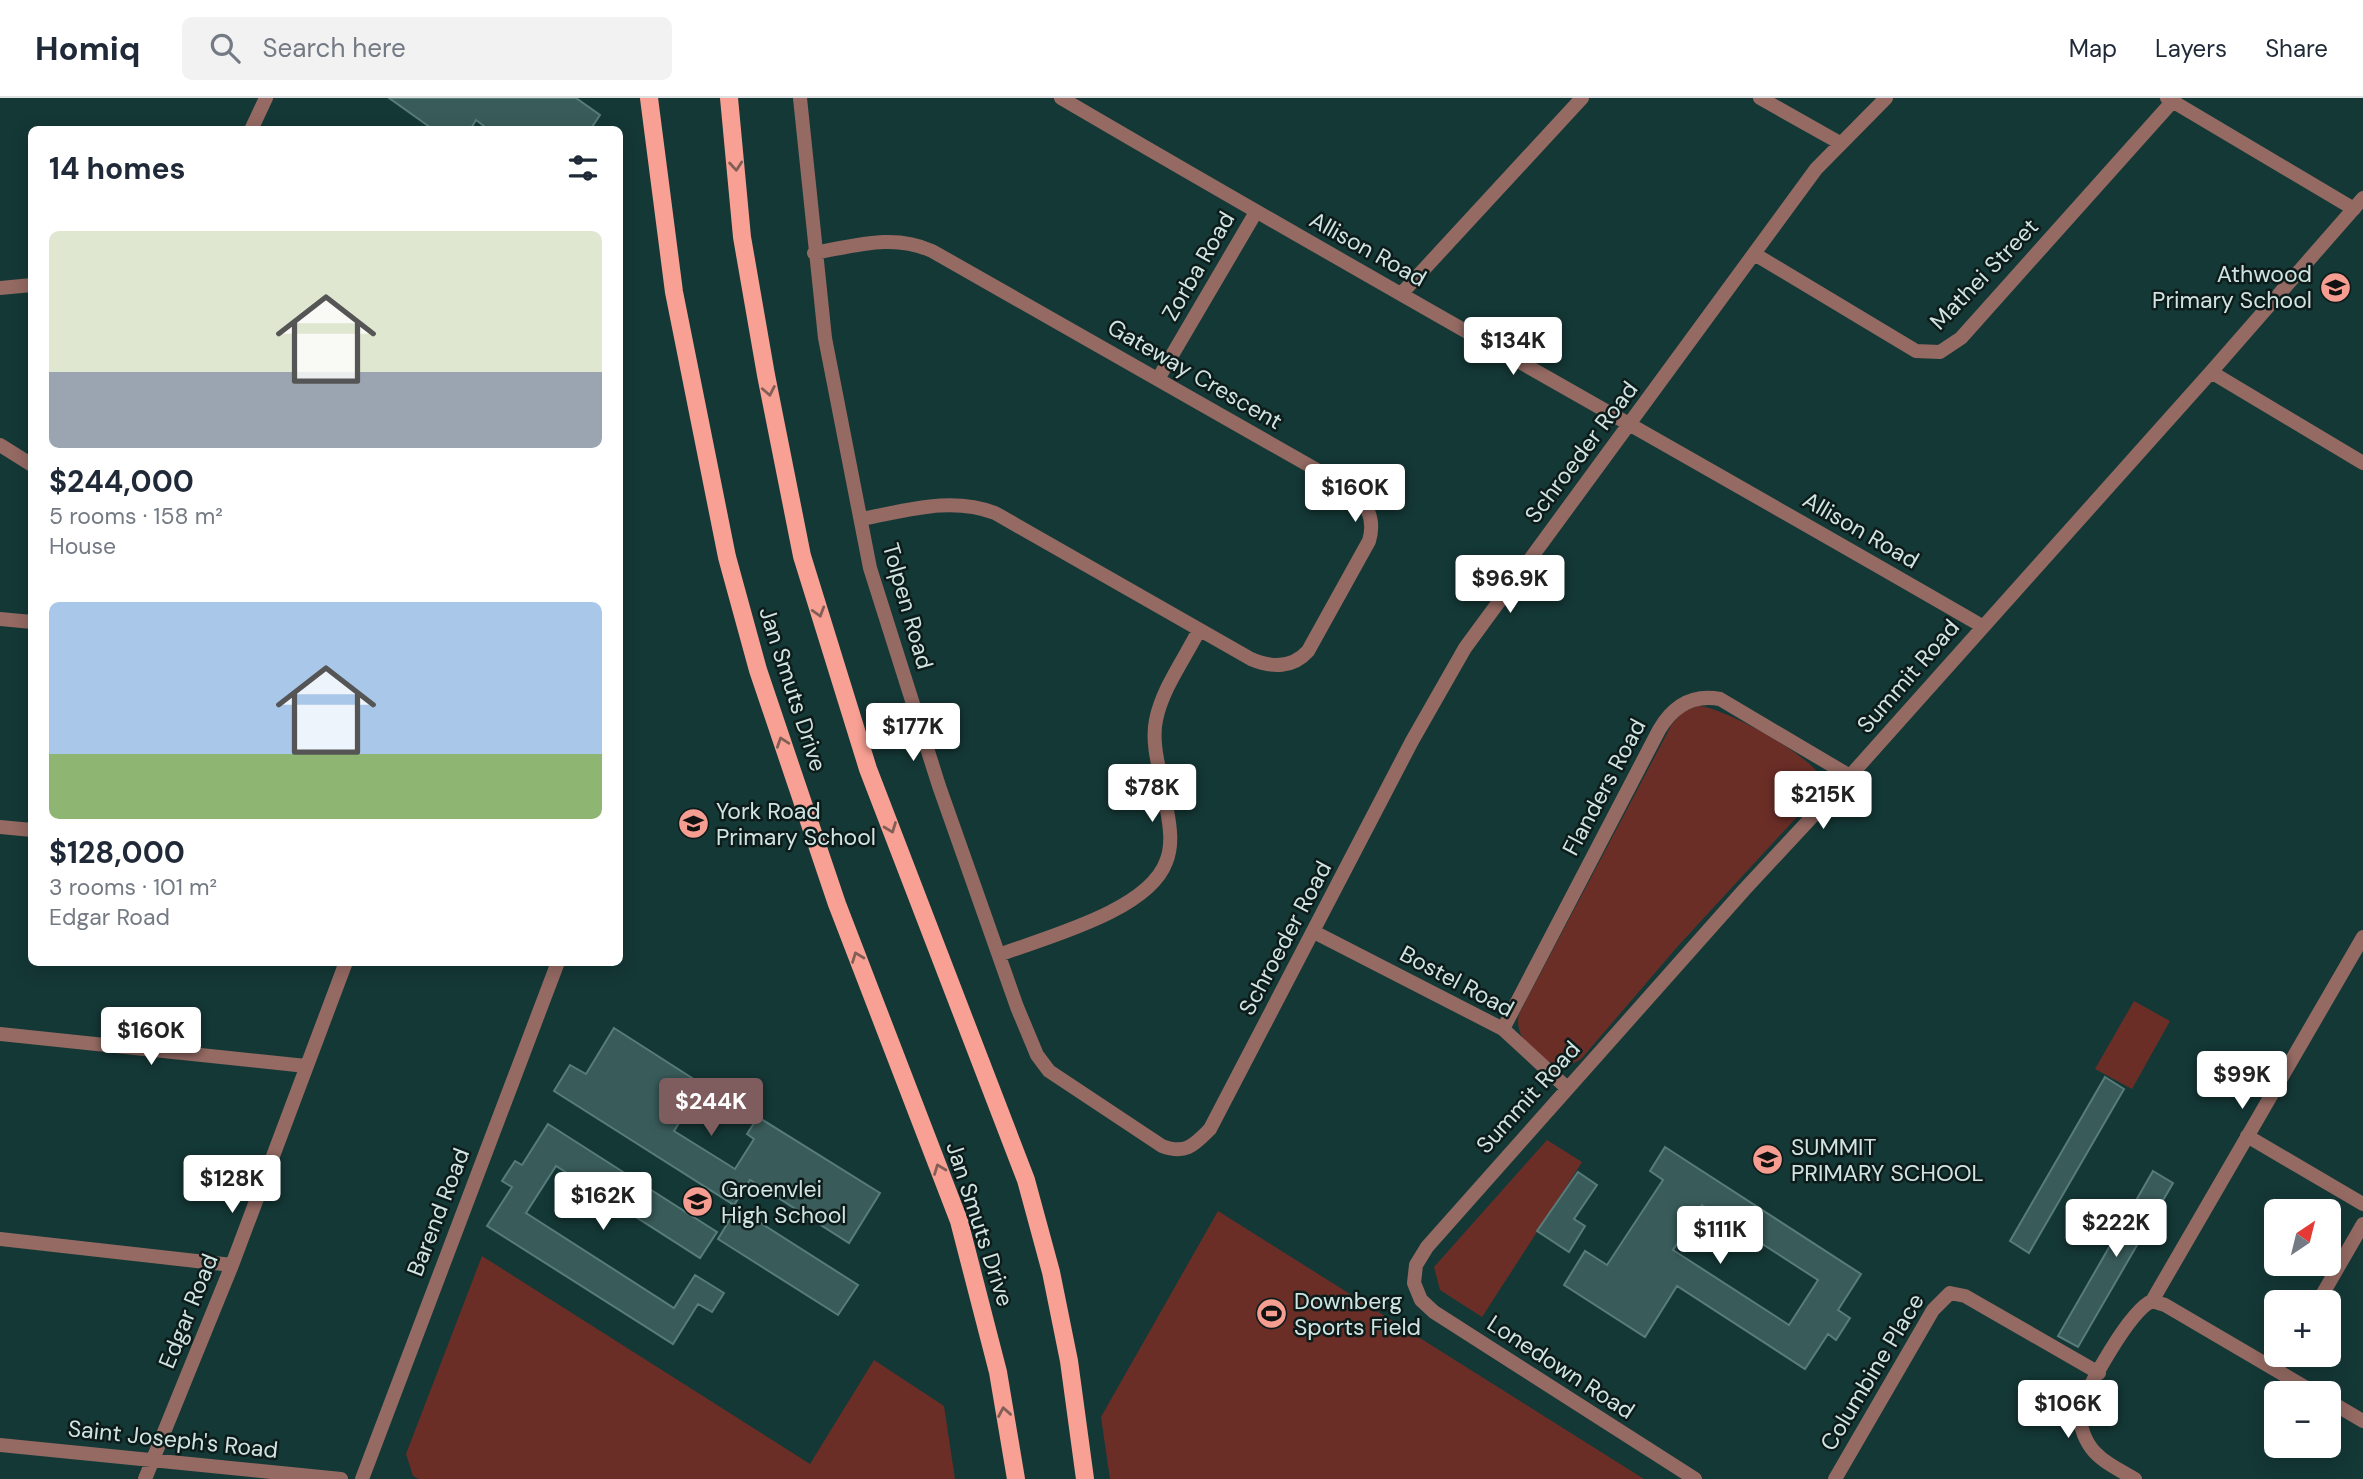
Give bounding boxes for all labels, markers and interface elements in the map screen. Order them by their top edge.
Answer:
search box [182,17,672,80]
text: Homiq [35,27,140,70]
icon: search [206,29,244,67]
text: Search here [262,31,406,65]
text: Map [2069,33,2117,64]
text: Layers [2155,33,2227,64]
text: Share [2265,33,2328,64]
text: 14 homes [49,149,186,188]
icon: filters [564,149,602,187]
one-way arrow [728,160,743,172]
street label: Allison Road [1304,205,1432,293]
street label: Zorba Road [1155,206,1241,326]
street label: Mathei Street [1923,212,2045,336]
place label: Athwood Primary School [2152,259,2312,315]
school or university icon: Athwood Primary School [2318,270,2352,304]
icon: home [263,276,389,402]
street label: Gateway Crescent [1102,312,1288,436]
pin: $134K [1464,317,1562,377]
text: $134K [1480,325,1546,355]
street label: Schroeder Road [1518,375,1644,529]
one-way arrow [760,385,775,397]
text: $244,000 [49,462,194,501]
pin: $160K [1306,464,1404,524]
text: $160K [1321,472,1389,502]
street label: Allison Road [1798,485,1924,575]
text: 5 rooms · 158 m² [49,501,223,531]
text: House [49,531,116,561]
street label: Tolpen Road [876,539,940,673]
pin: $96.9K [1453,556,1567,615]
text: $96.9K [1471,563,1549,593]
street label: Jan Smuts Drive [752,603,834,775]
one-way arrow [811,606,826,618]
street label: Summit Road [1850,613,1966,739]
icon: home [263,647,389,773]
pin: $177K [864,704,962,763]
text: $177K [882,711,944,741]
street label: Flanders Road [1555,714,1653,860]
one-way arrow [776,736,791,748]
pin: $78K [1111,764,1193,824]
text: $78K [1124,772,1180,802]
pin: $215K [1774,772,1872,831]
text: $215K [1791,779,1855,809]
place label: York Road Primary School [716,796,876,852]
school or university icon: York Road Primary School [676,807,710,841]
one-way arrow [882,822,896,834]
text: $128,000 [49,833,185,872]
street label: Schroeder Road [1232,856,1338,1020]
text: 3 rooms · 101 m² [49,872,217,902]
text: Edgar Road [49,902,170,932]
street label: Bostel Road [1395,938,1519,1024]
one-way arrow [852,951,866,963]
pin: $160K [102,1007,200,1067]
text: $160K [117,1015,185,1045]
street label: Summit Road [1469,1034,1587,1160]
pin: $99K [2201,1052,2283,1111]
text: $99K [2213,1059,2271,1089]
pin: $244K [662,1079,760,1138]
text: $244K [675,1086,747,1116]
place label: SUMMIT PRIMARY SCHOOL [1791,1132,1984,1188]
street label: Jan Smuts Drive [939,1138,1021,1310]
school or university icon: SUMMIT PRIMARY SCHOOL [1751,1143,1785,1177]
street label: Barend Road [400,1144,476,1280]
pin: $128K [183,1156,281,1215]
text: $128K [200,1163,264,1193]
one-way arrow [933,1163,947,1175]
pin: $162K [554,1172,652,1232]
place label: Groenvlei High School [721,1174,847,1230]
text: $162K [571,1180,635,1210]
school or university icon: Groenvlei High School [681,1185,715,1219]
north arrow [2264,1199,2342,1276]
map controls [2264,1199,2341,1458]
pin: $222K [2067,1200,2165,1259]
pin: $111K [1671,1206,1769,1266]
text: $222K [2082,1207,2150,1237]
text: $111K [1693,1214,1747,1244]
street label: Edgar Road [151,1249,225,1373]
place label: Downberg Sports Field [1294,1286,1421,1342]
street label: Columbine Place [1813,1288,1931,1456]
button: + [2264,1290,2341,1367]
sports icon: Downberg Sports Field [1254,1297,1288,1331]
street label: Lonedown Road [1482,1308,1640,1426]
pin: $106K [2019,1380,2117,1440]
button: − [2264,1381,2341,1458]
text: $106K [2034,1388,2102,1418]
one-way arrow [997,1406,1012,1418]
street label: Saint Joseph's Road [67,1413,279,1465]

